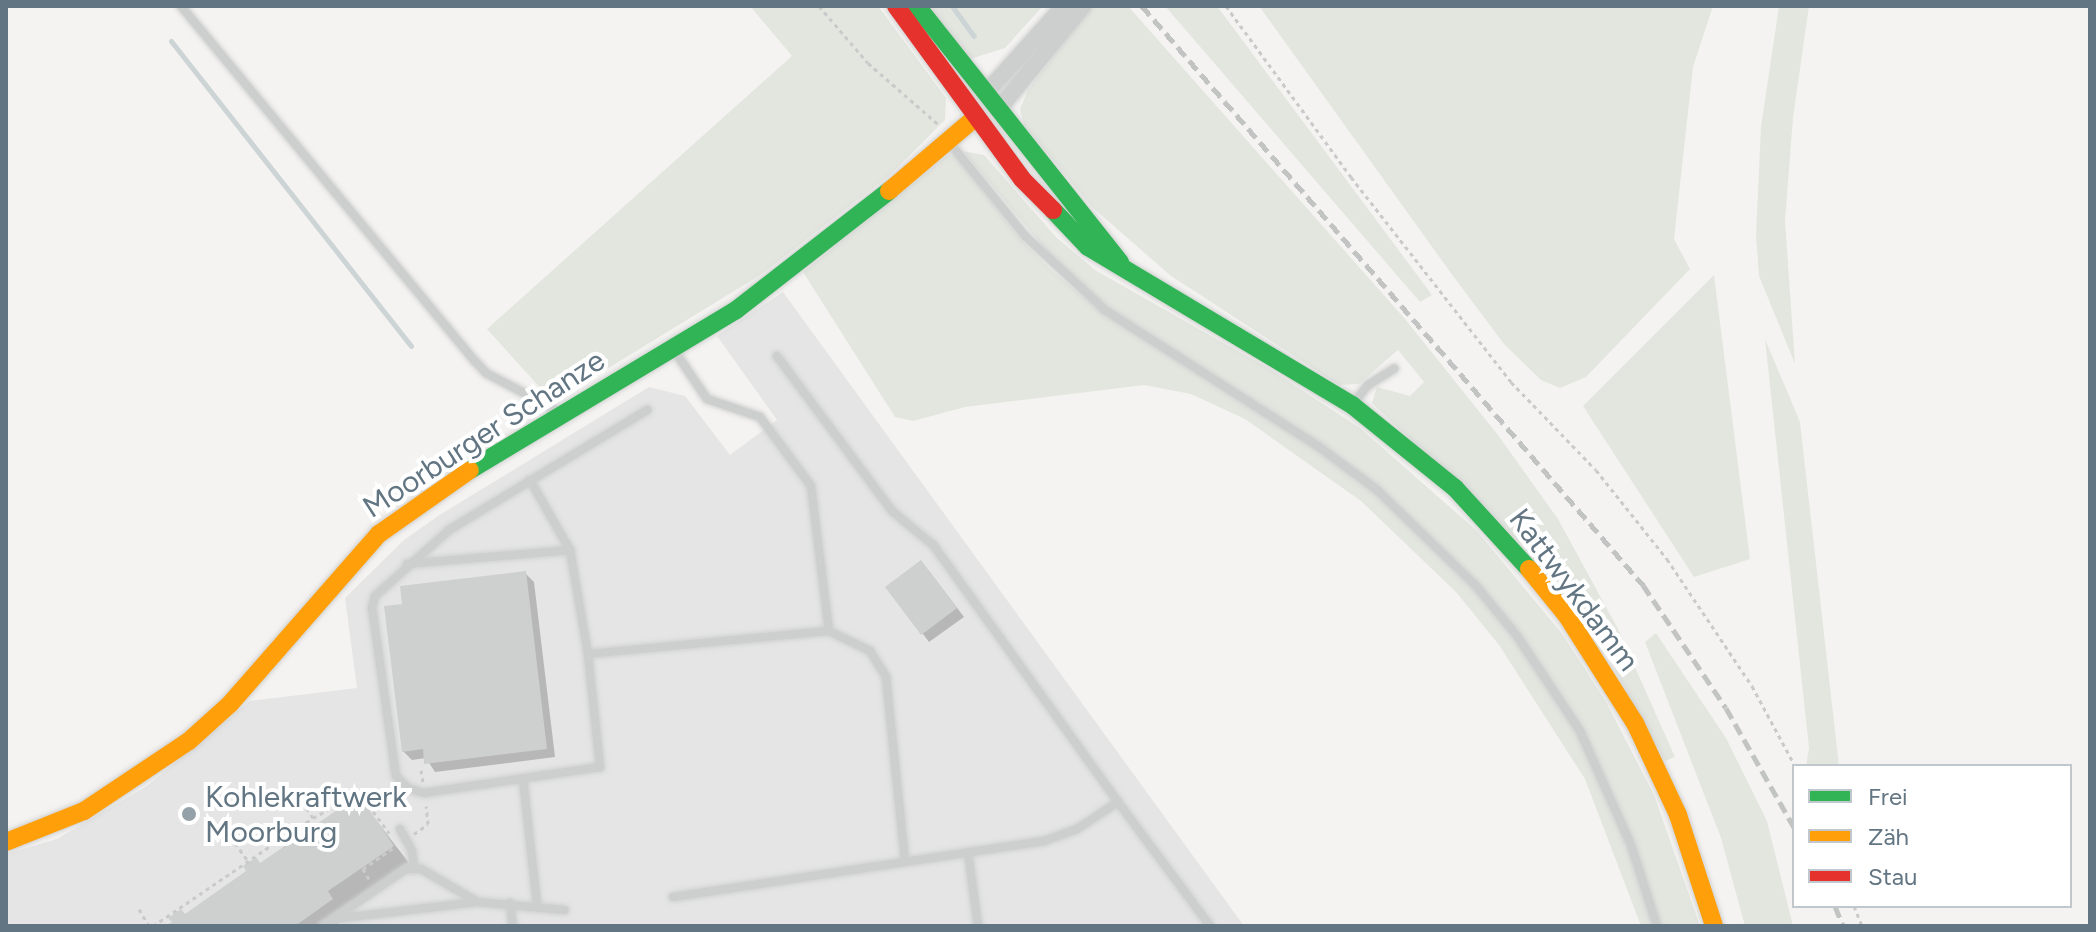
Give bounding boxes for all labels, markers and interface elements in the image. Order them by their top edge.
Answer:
street label: Moorburger Schanze [356,342,612,526]
street label: Kattwykdamm [1501,502,1647,678]
legend [1792,764,2072,908]
place label: Kohlekraftwerk Moorburg [205,779,407,850]
text: Frei [1868,782,1908,811]
marker: Kohlekraftwerk Moorburg [180,805,198,823]
text: Zäh [1868,822,1909,851]
text: Stau [1868,862,1917,891]

